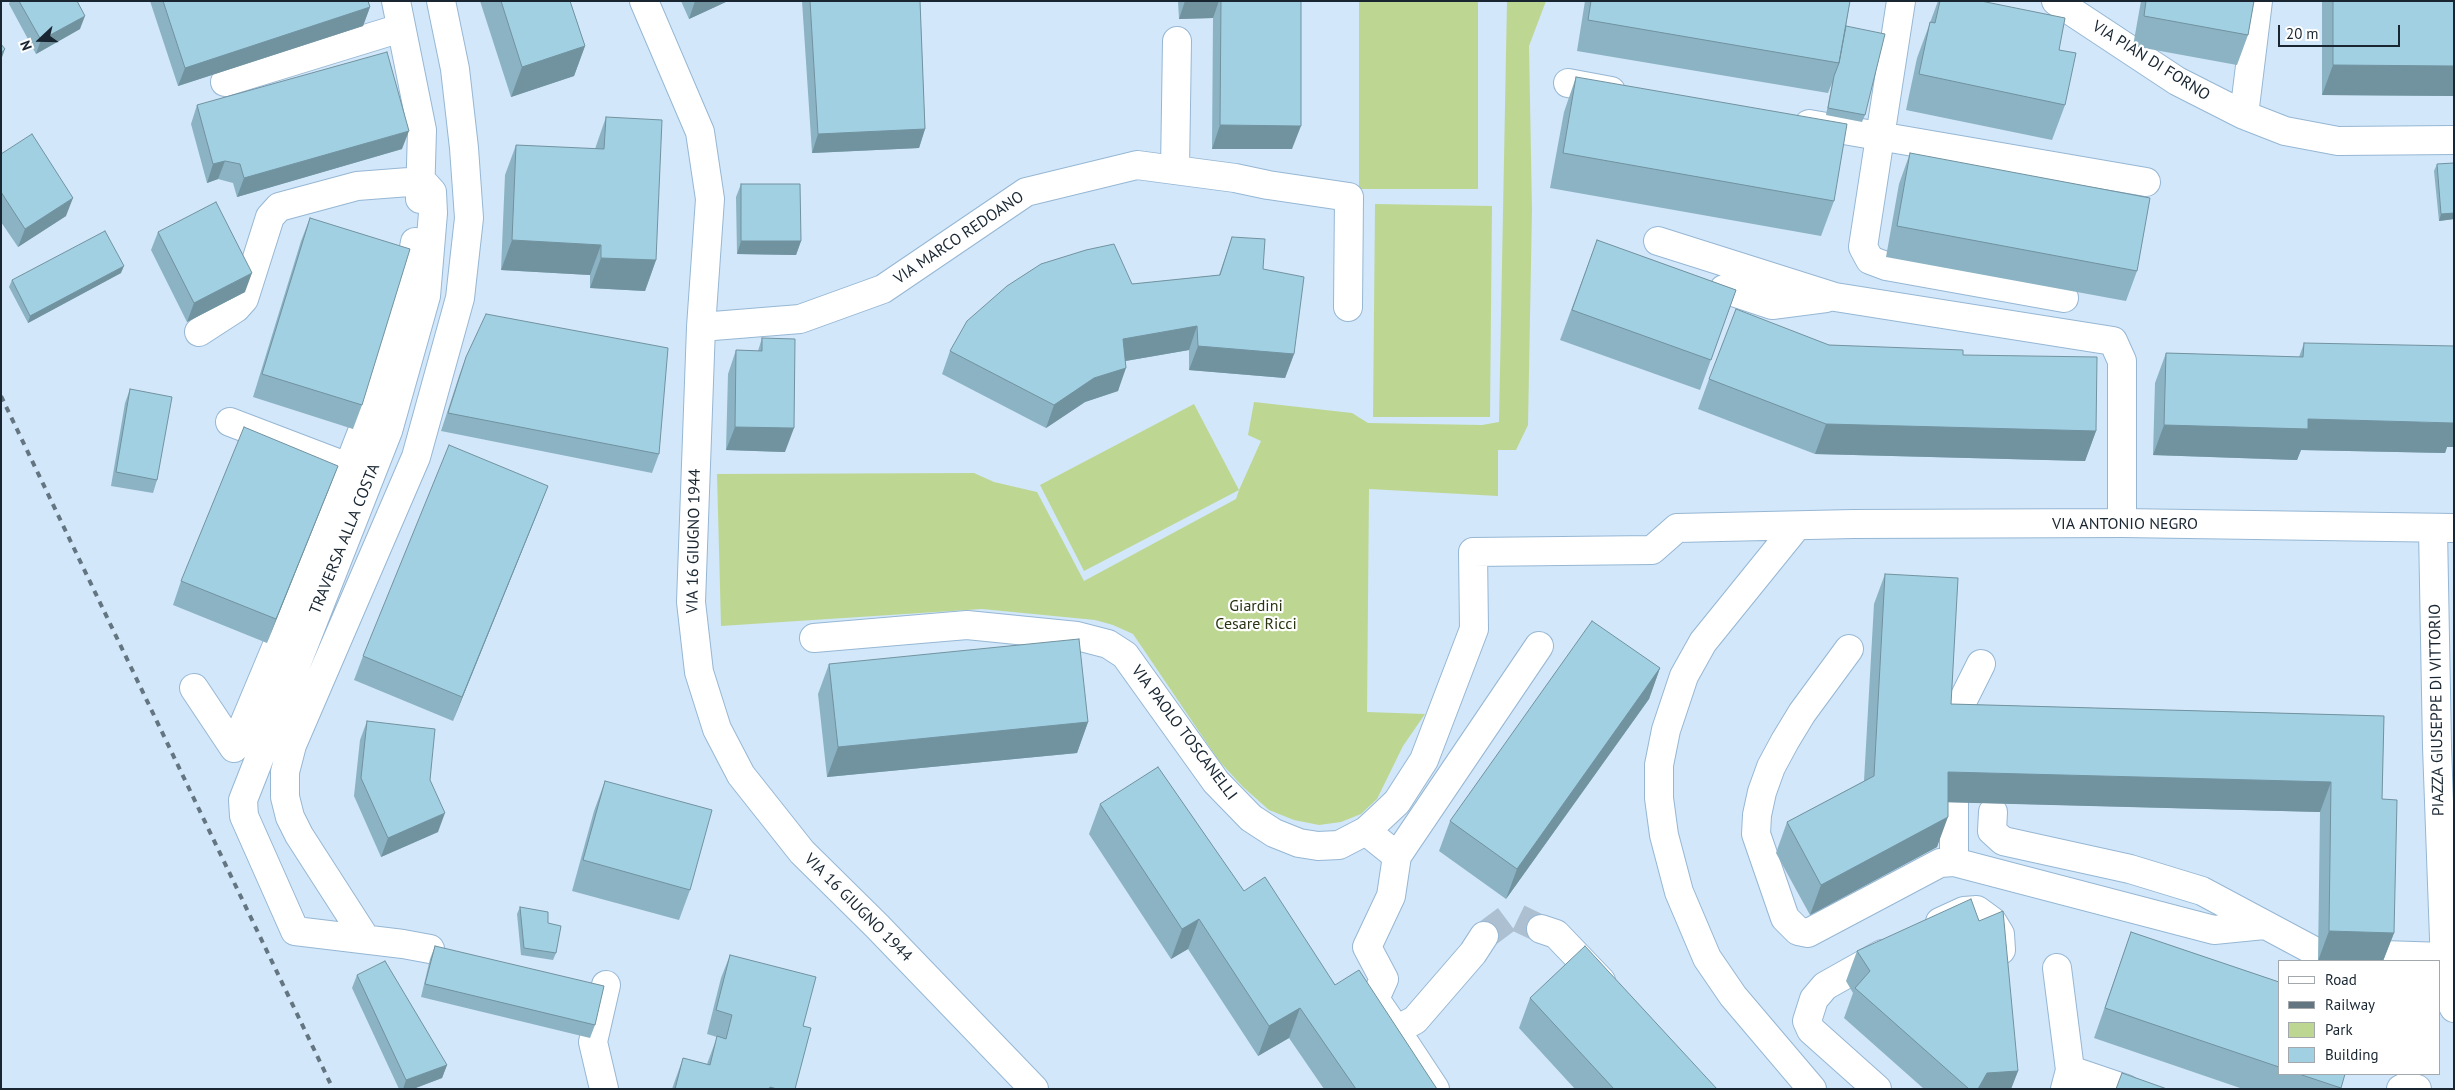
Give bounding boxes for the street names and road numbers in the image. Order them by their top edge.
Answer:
street label: VIA PIAN DI FORNO [2089,17,2213,105]
street label: VIA MARCO REDOANO [890,187,1028,289]
street label: TRAVERSA ALLA COSTA [306,461,384,617]
street label: VIA 16 GIUGNO 1944 [683,469,705,613]
street label: VIA ANTONIO NEGRO [2052,514,2198,534]
street label: PIAZZA GIUSEPPE DI VITTORIO [2426,604,2448,816]
street label: VIA PAOLO TOSCANELLI [1127,662,1241,804]
street label: VIA 16 GIUGNO 1944 [800,850,916,966]

